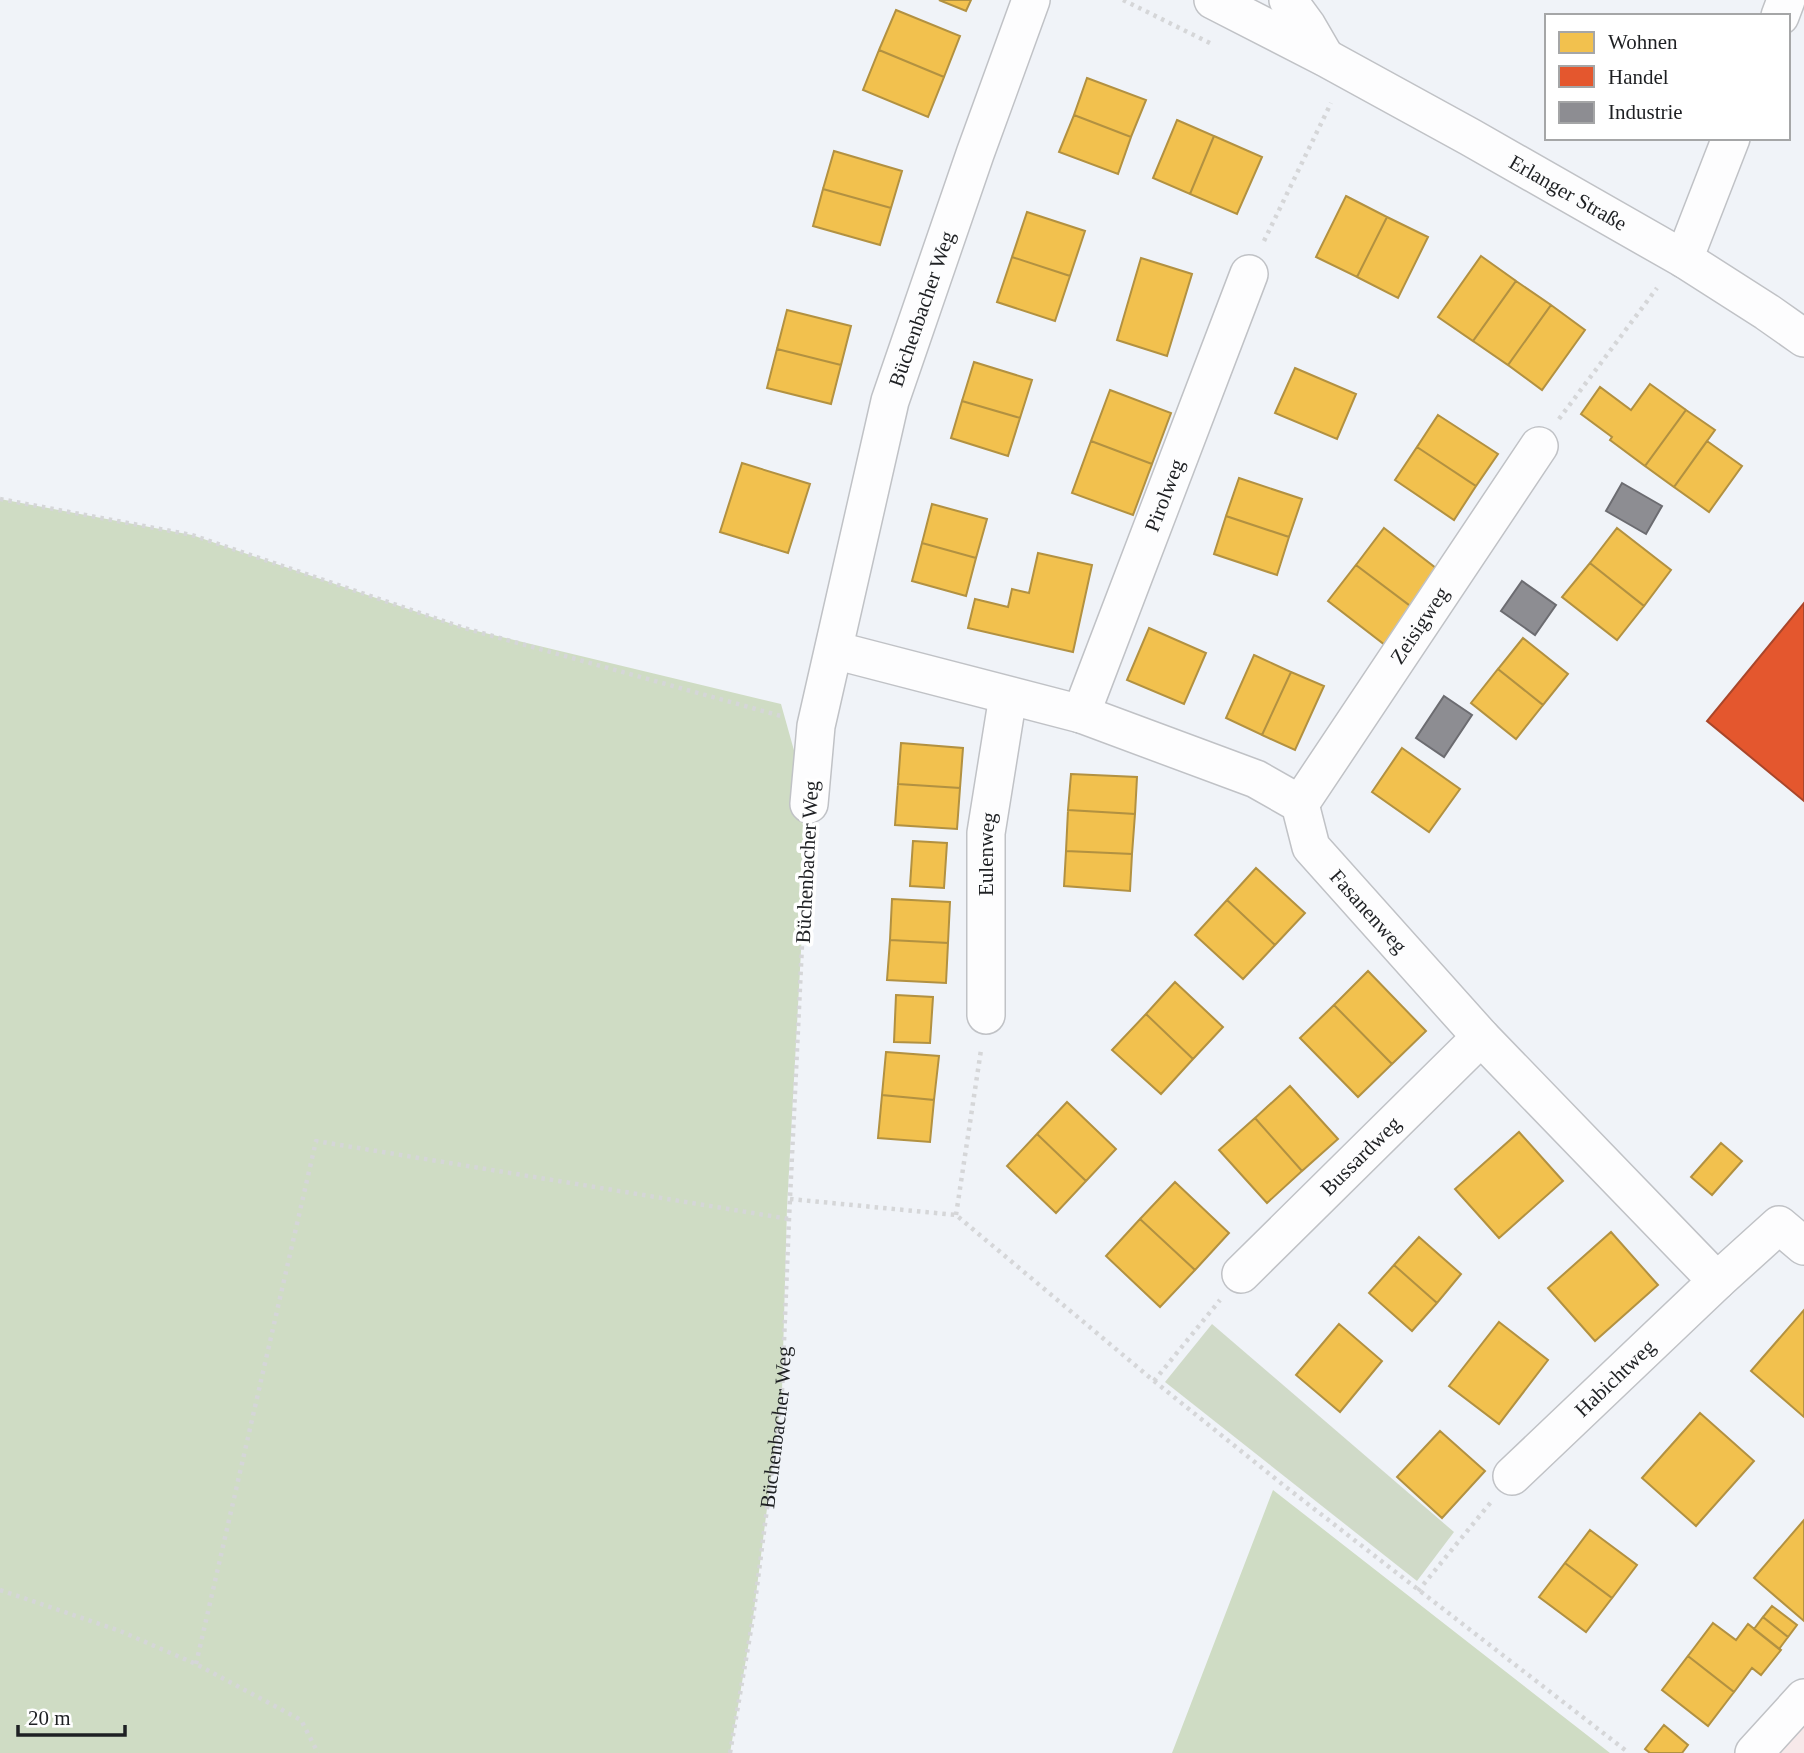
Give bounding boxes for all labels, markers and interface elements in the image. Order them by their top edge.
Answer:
legend [1545,14,1790,140]
text: Wohnen [1608,30,1678,54]
text: Handel [1608,65,1669,89]
text: Industrie [1608,100,1683,124]
street label: Erlanger Straße [1505,150,1631,236]
street label: Büchenbacher Weg [884,227,960,390]
street label: Pirolweg [1140,455,1189,535]
street label: Zeisigweg [1385,582,1454,668]
street label: Büchenbacher Weg [791,780,823,944]
street label: Eulenweg [974,810,1001,896]
street label: Fasanenweg [1325,865,1412,958]
street label: Bussardweg [1316,1111,1406,1201]
street label: Habichtweg [1570,1334,1660,1422]
street label: Büchenbacher Weg [755,1345,796,1510]
scale bar [18,1694,124,1738]
text: 20 m [28,1706,71,1730]

